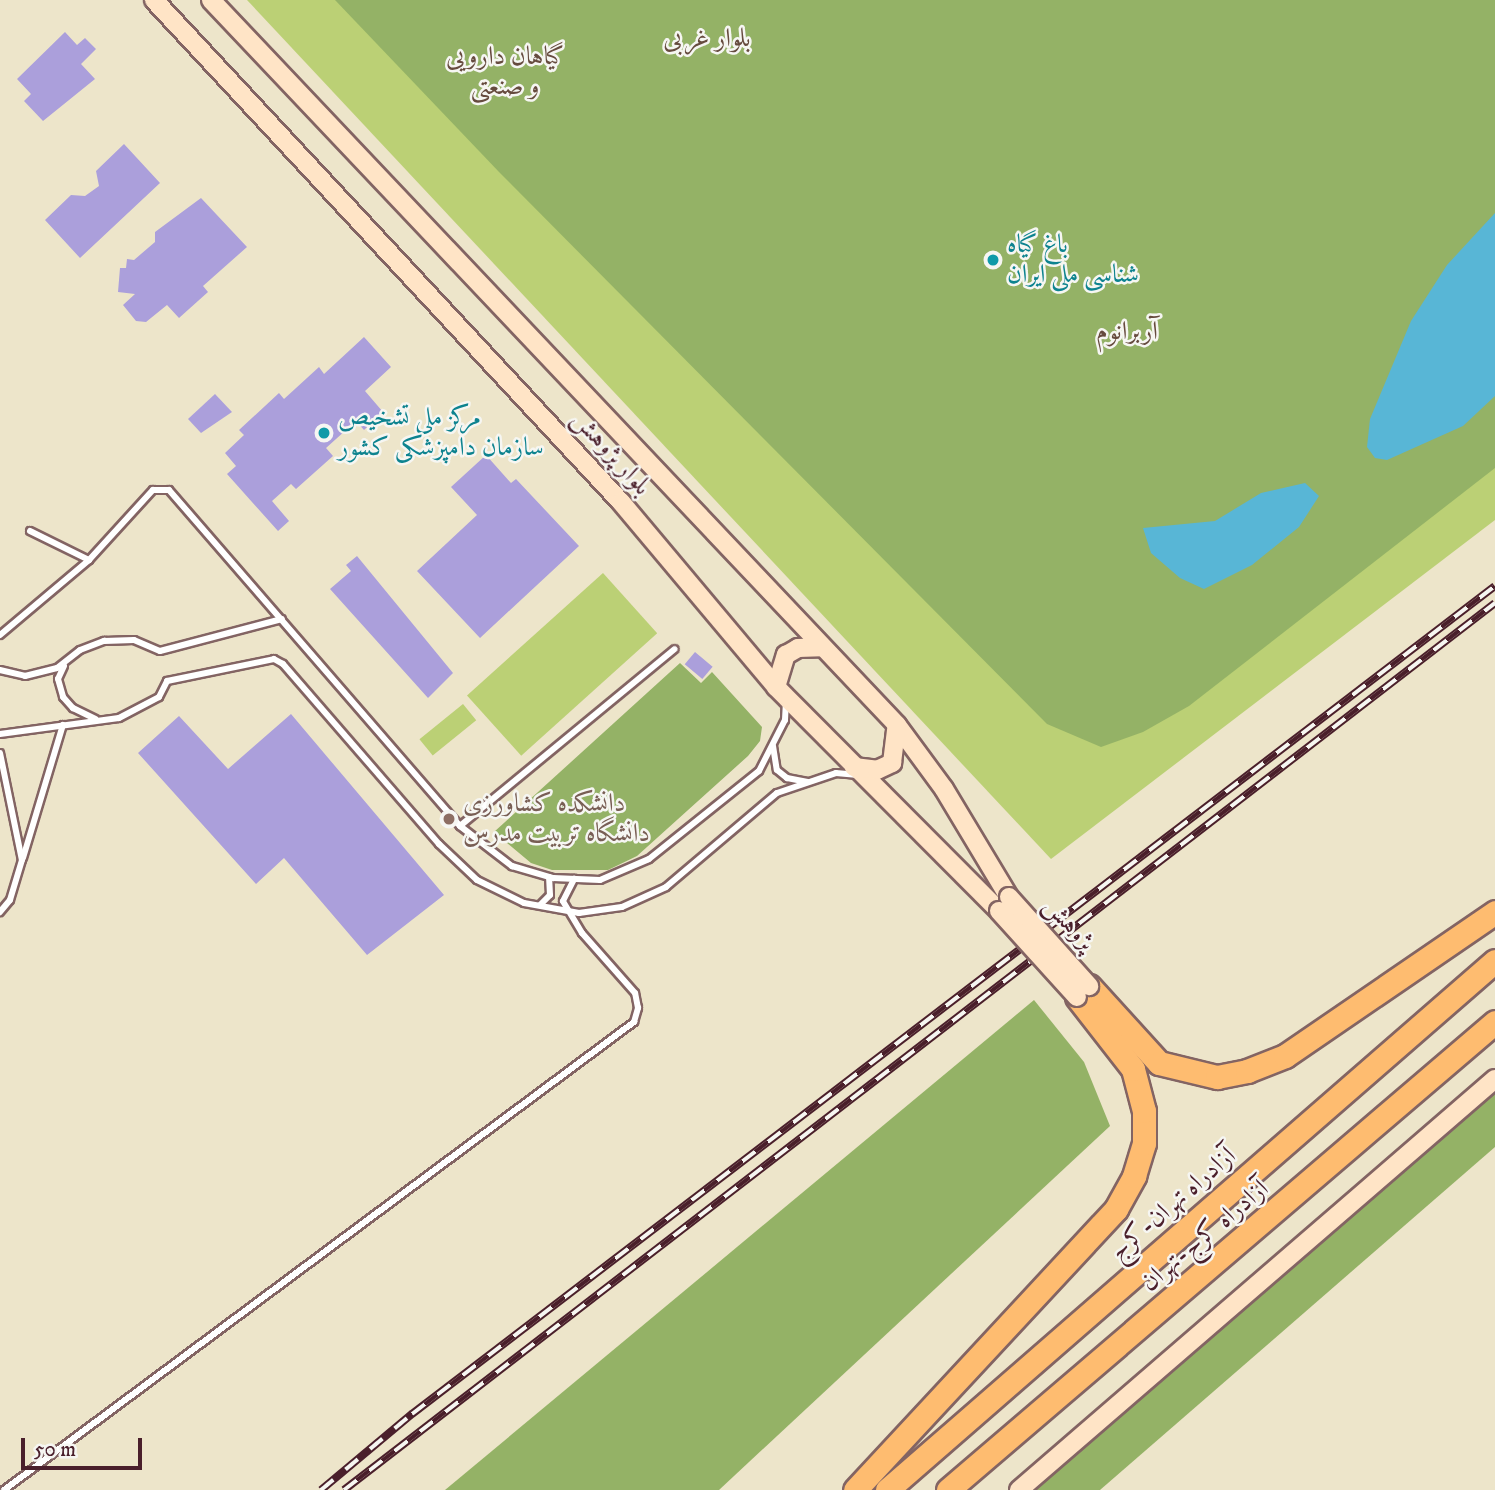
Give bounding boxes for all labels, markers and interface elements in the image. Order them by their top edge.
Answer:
park label: بلوار غربی [663,23,751,55]
park label: گیاهان دارویی و صنعتی [446,41,564,102]
place label: باغ گیاه‌ شناسی ملی ایران [1007,229,1139,290]
marker: باغ گیاه‌ شناسی ملی ایران [985,252,1001,268]
park label: آربرانوم [1096,316,1158,348]
place label: مرکز ملی تشخیص سازمان دامپزشکی کشور [338,402,544,464]
street label: بلوار پژوهش [565,404,657,502]
marker: مرکز ملی تشخیص سازمان دامپزشکی کشور [316,425,332,441]
place label: دانشکده کشاورزی دانشگاه تربیت مدرس [463,788,650,850]
marker: دانشکده کشاورزی دانشگاه تربیت مدرس [441,811,457,827]
street label: پژوهش [1036,890,1102,958]
street label: آزادراه تهران-کرج [1103,1141,1243,1267]
street label: آزادراه کرج-تهران [1135,1173,1275,1299]
scale bar [24,1424,145,1468]
text: 50 m [34,1437,76,1463]

